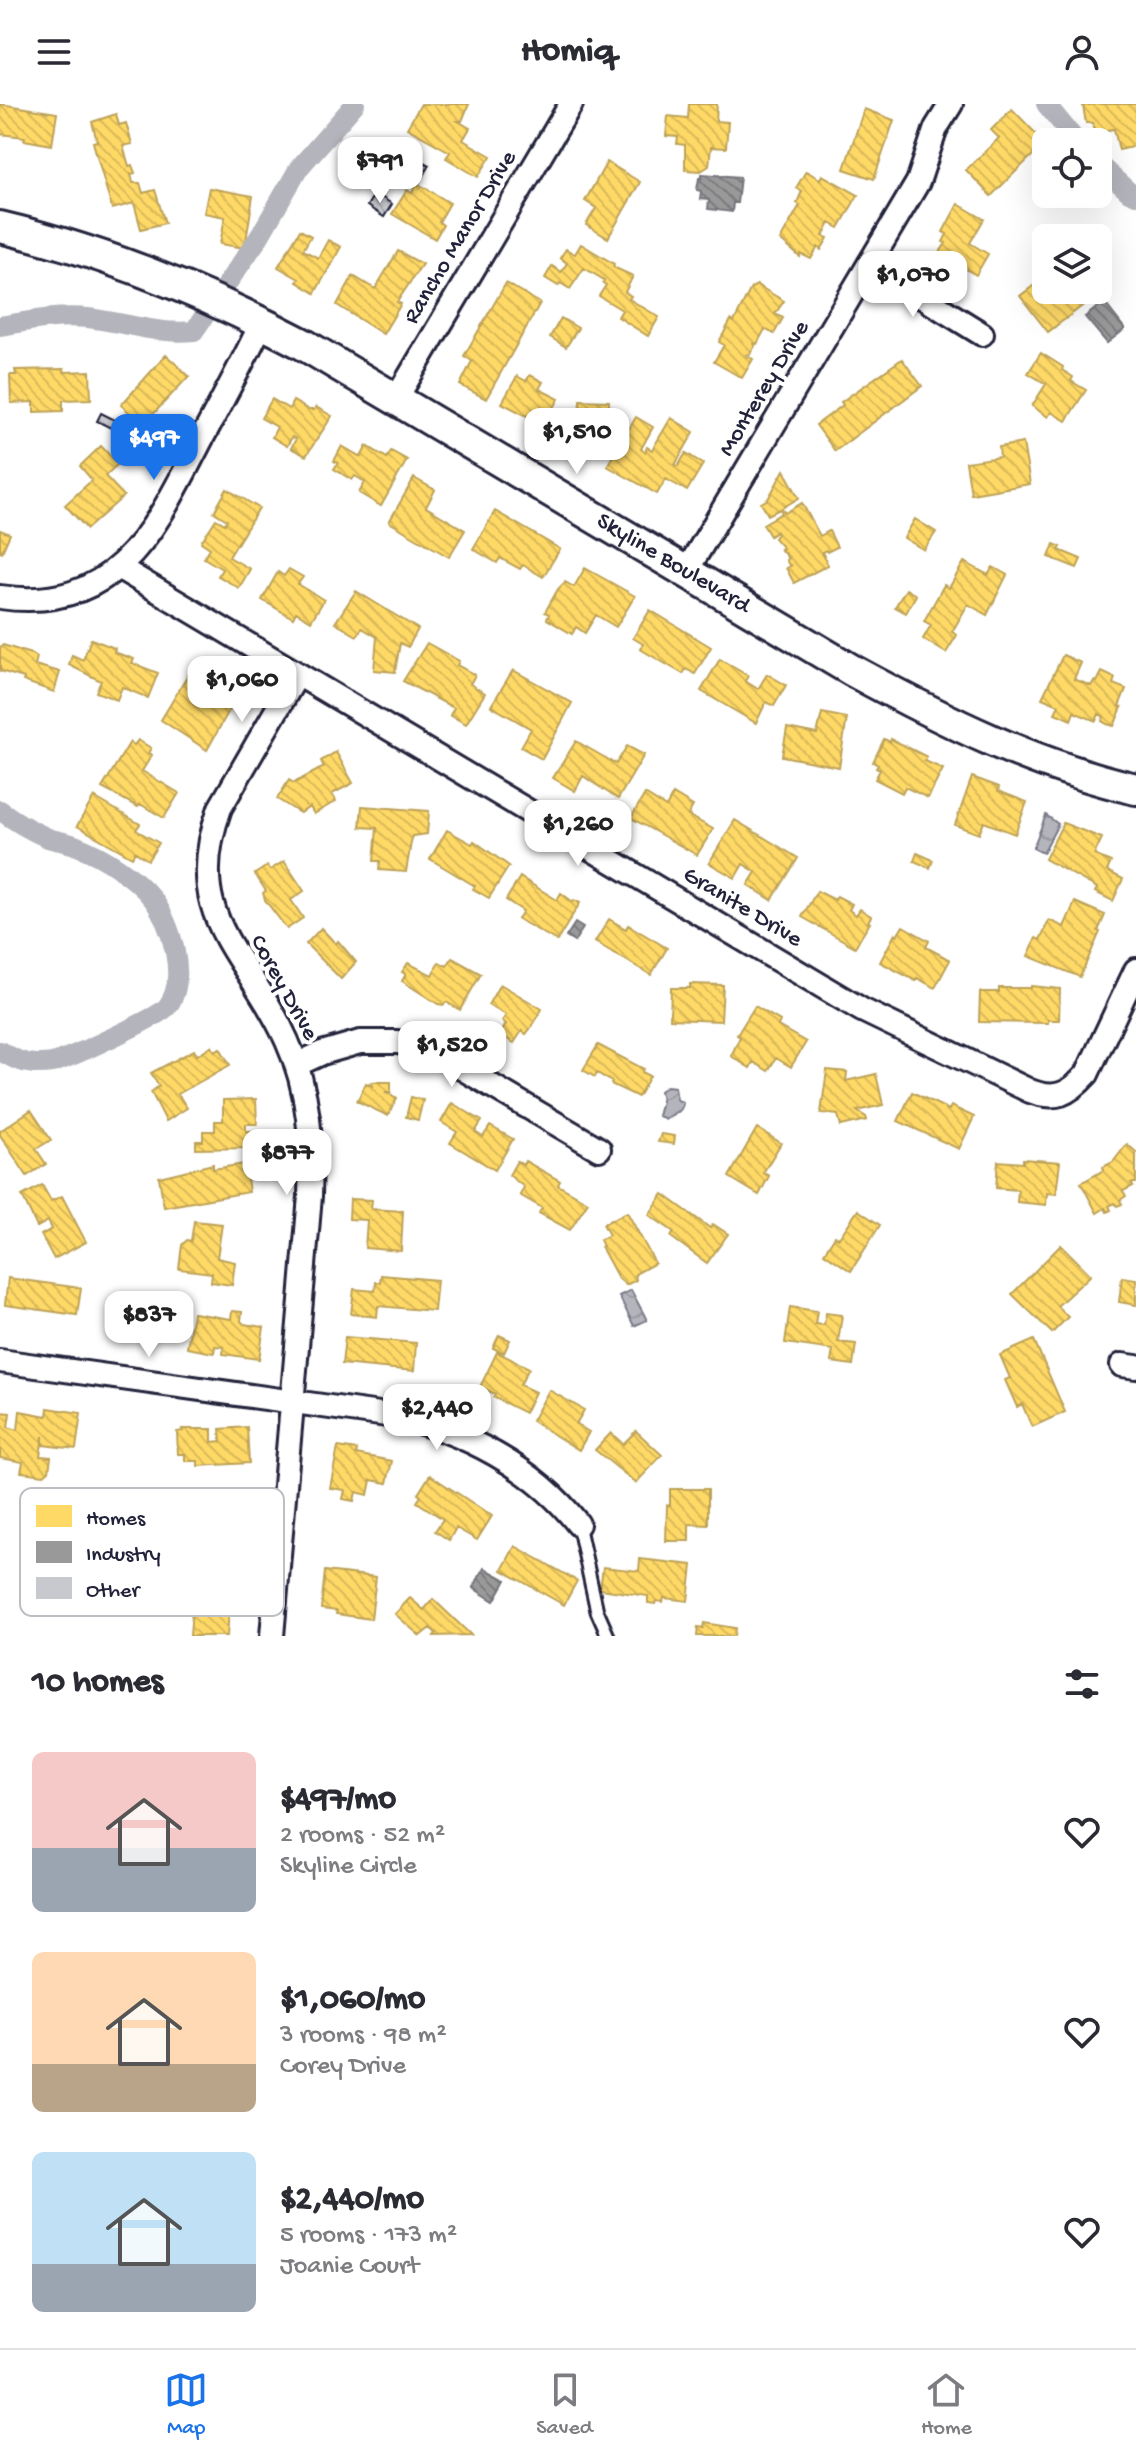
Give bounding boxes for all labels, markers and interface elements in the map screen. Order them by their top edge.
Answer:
icon: menu [32,30,76,74]
icon: person [1060,30,1104,74]
text: Homiq [521,31,615,74]
map controls [1032,128,1112,304]
button: locate [1032,128,1112,208]
pin: $791 [333,137,427,205]
street label: Rancho Manor Drive [398,146,524,330]
text: $791 [356,147,404,178]
button: layers [1032,224,1112,304]
pin: $1,070 [848,251,978,319]
text: $1,070 [876,261,950,292]
street label: Monterey Drive [713,315,817,462]
pin: $1,510 [512,408,642,476]
pin: $497 [107,414,201,482]
text: $1,510 [542,418,612,449]
text: $497 [129,424,179,455]
street label: Skyline Boulevard [591,507,757,622]
pin: $1,060 [177,656,307,724]
text: $1,060 [205,666,279,697]
pin: $1,260 [513,800,643,868]
text: $1,260 [542,810,614,841]
street label: Granite Drive [677,861,807,955]
street label: Corey Drive [242,930,324,1046]
pin: $1,520 [387,1021,517,1089]
text: $1,520 [416,1031,488,1062]
pin: $877 [240,1129,334,1197]
text: $877 [261,1139,313,1170]
pin: $837 [102,1291,196,1359]
text: $837 [123,1301,175,1332]
pin: $2,440 [372,1384,502,1452]
text: $2,440 [401,1394,473,1425]
legend [20,1488,284,1616]
text: Homes [86,1507,146,1533]
text: Industry [86,1543,161,1569]
text: Other [86,1579,141,1605]
icon: filters [1060,1662,1104,1706]
text: 10 homes [32,1664,163,1704]
text: $497/mo [280,1781,396,1821]
icon: home [96,1784,192,1880]
icon: heart [1060,1810,1104,1854]
text: 2 rooms · 52 m² [280,1821,445,1852]
text: Skyline Circle [280,1852,417,1883]
text: $1,060/mo [280,1981,425,2021]
icon: home [96,1984,192,2080]
icon: heart [1060,2010,1104,2054]
text: 3 rooms · 98 m² [280,2021,447,2052]
text: Corey Drive [280,2052,406,2083]
text: $2,440/mo [280,2181,424,2221]
icon: home [96,2184,192,2280]
icon: heart [1060,2210,1104,2254]
text: 5 rooms · 173 m² [280,2221,457,2252]
text: Joanie Court [280,2252,419,2283]
tab: Map [164,2368,208,2442]
tab: Saved [536,2368,593,2442]
tab: Home [921,2368,972,2442]

